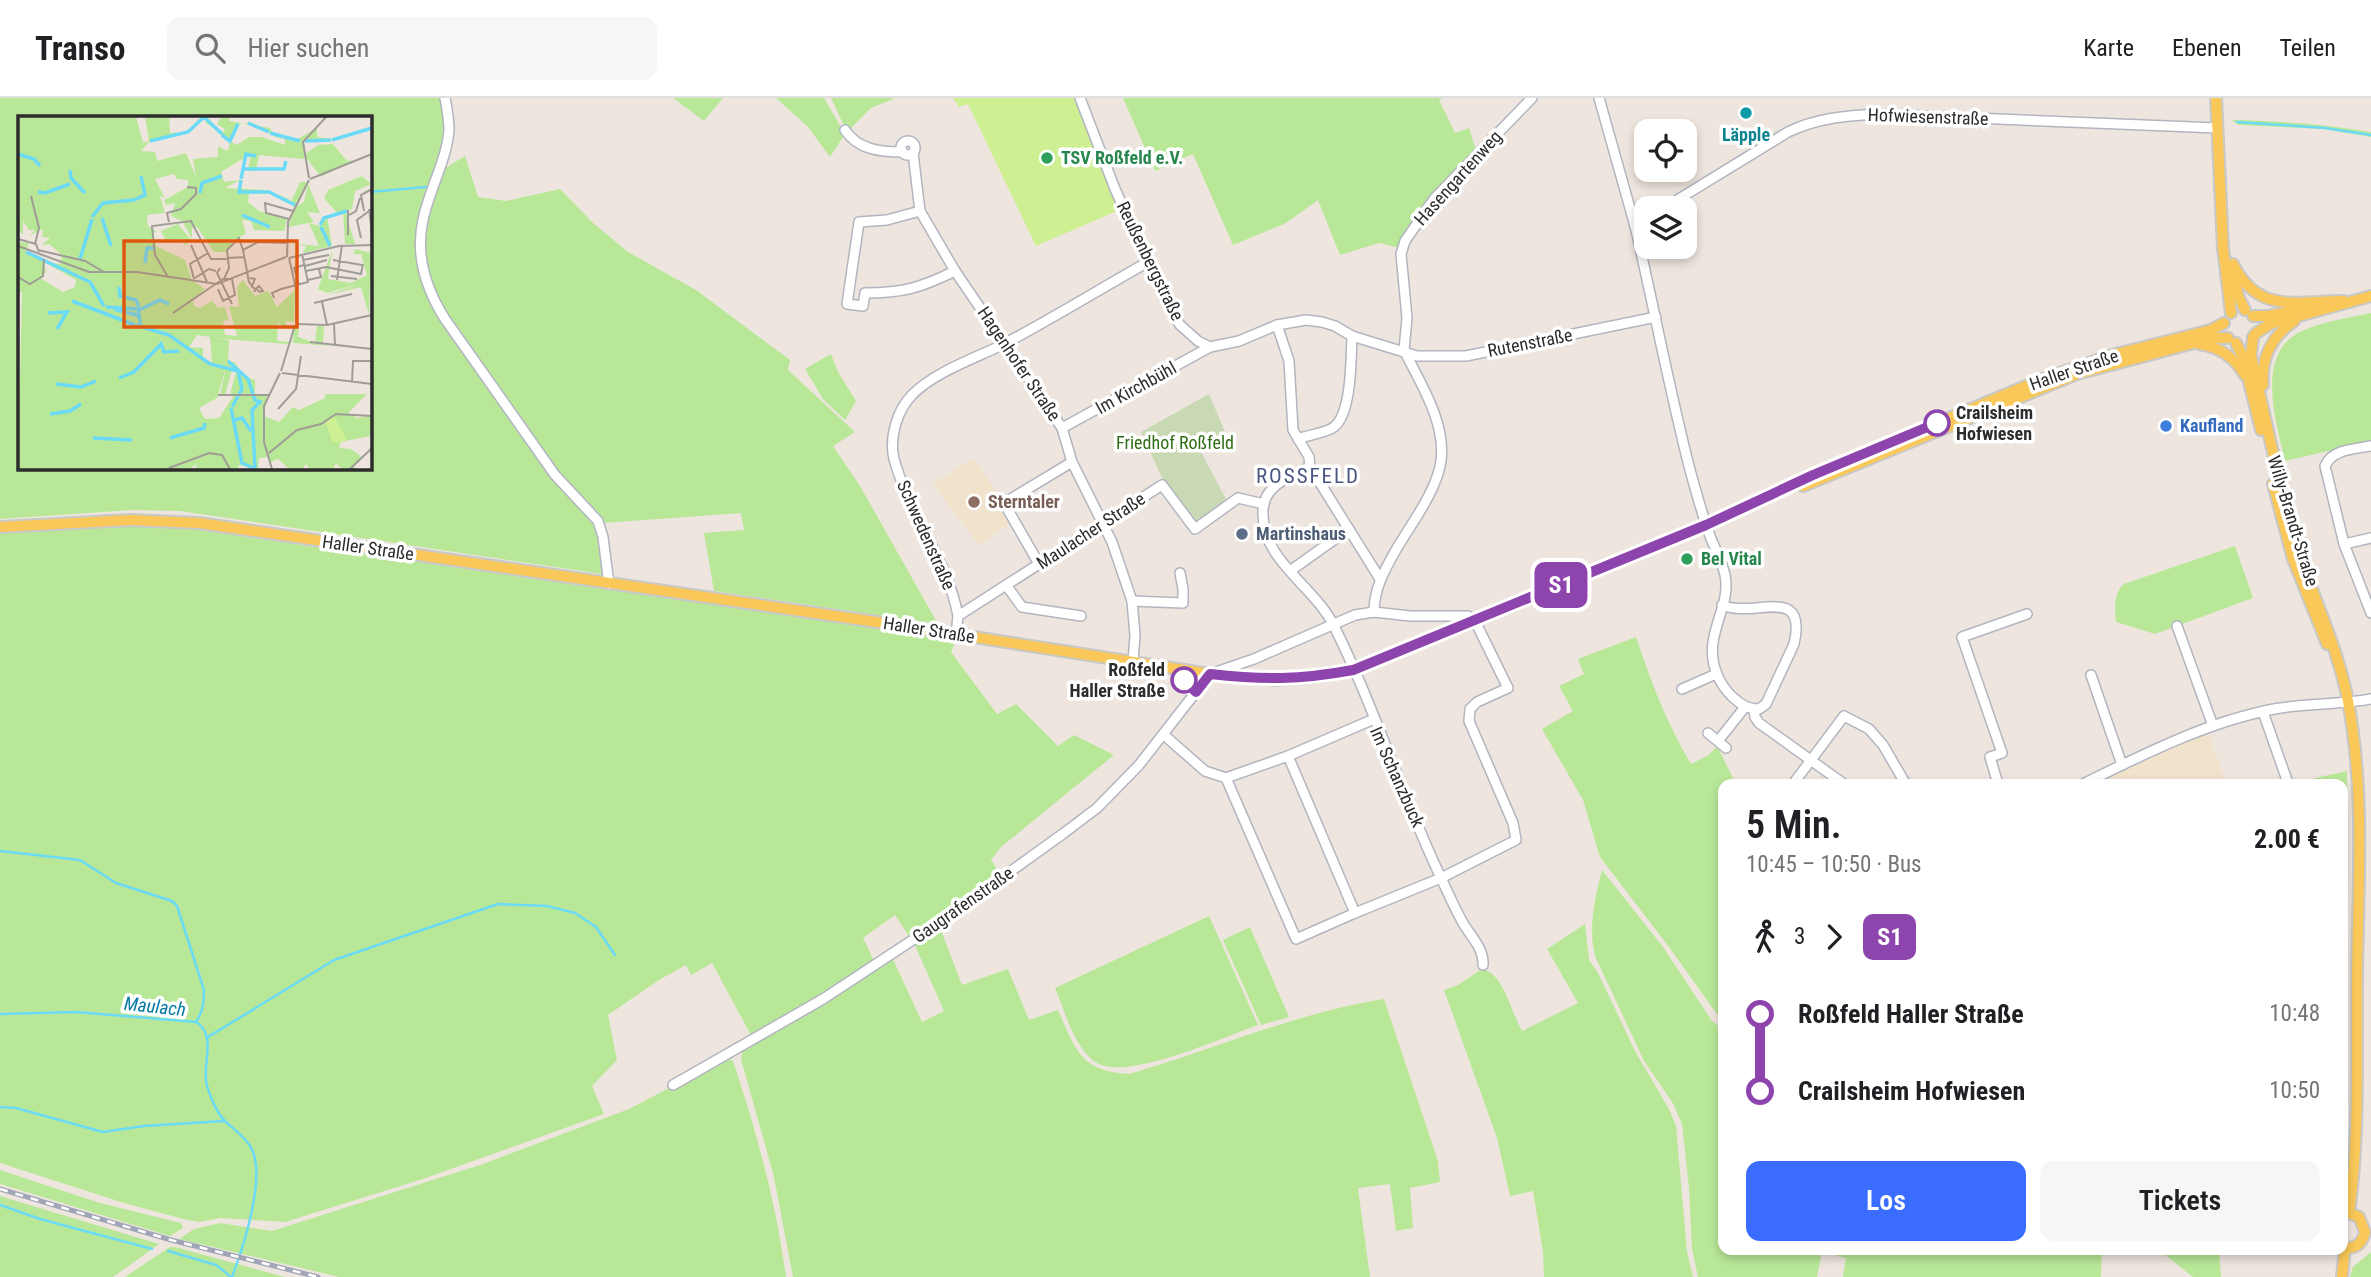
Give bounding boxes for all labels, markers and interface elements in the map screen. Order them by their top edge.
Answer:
search box [167,17,657,80]
text: Transo [35,29,125,68]
icon: search [191,29,229,67]
text: Hier suchen [247,33,369,63]
text: Karte [2083,34,2134,62]
text: Ebenen [2172,34,2242,62]
text: Teilen [2280,34,2336,62]
street label: Hofwiesenstraße [1867,104,1989,129]
marker: Läpple [1738,105,1754,121]
inset map [18,116,371,469]
map controls [1634,119,1697,259]
button: locate [1634,119,1697,182]
place label: Läpple [1722,124,1770,145]
street label: Hasengartenweg [1410,126,1506,229]
place label: TSV Roßfeld e.V. [1061,147,1183,168]
marker: TSV Roßfeld e.V. [1039,150,1055,166]
button: layers [1634,196,1697,259]
street label: Reußenbergstraße [1113,198,1188,324]
street label: Hagenhofer Straße [973,303,1065,425]
street label: Rutenstraße [1486,324,1574,361]
street label: Haller Straße [2027,345,2121,394]
street label: Im Kirchbühl [1092,357,1180,418]
place label: Crailsheim Hofwiesen [1956,402,2033,444]
marker: Crailsheim Hofwiesen [1924,410,1950,436]
place label: Kaufland [2180,415,2243,436]
marker: Kaufland [2158,418,2174,434]
park label: Friedhof Roßfeld [1116,432,1234,453]
street label: Willy-Brandt-Straße [2264,453,2323,589]
district label: ROSSFELD [1256,464,1360,488]
street label: Schwedenstraße [893,477,960,593]
street label: Maulacher Straße [1033,488,1149,573]
place label: Sterntaler [988,491,1060,512]
marker: Sterntaler [966,494,982,510]
place label: Martinshaus [1256,523,1346,544]
marker: Martinshaus [1234,526,1250,542]
street label: Haller Straße [321,531,415,564]
place label: Bel Vital [1701,548,1762,569]
marker: Bel Vital [1679,551,1695,567]
line badge: S1 [1530,562,1592,608]
text: S1 [1548,571,1574,599]
street label: Haller Straße [882,612,976,647]
place label: Roßfeld Haller Straße [1070,659,1165,701]
marker: Roßfeld Haller Straße [1171,667,1197,693]
street label: Im Schanzbuck [1366,723,1429,830]
text: 5 Min. [1746,803,1841,847]
text: 2.00 € [2254,824,2320,854]
text: 10:45 – 10:50 · Bus [1746,851,1922,878]
street label: Gaugrafenstraße [908,862,1017,947]
icon: walk [1746,918,1784,956]
icon: forward [1815,918,1853,956]
text: 3 [1794,923,1805,950]
text: S1 [1877,923,1902,951]
water label: Maulach [123,992,187,1021]
text: Roßfeld Haller Straße [1798,999,2024,1029]
text: 10:48 [2269,1000,2320,1027]
text: Crailsheim Hofwiesen [1798,1076,2025,1106]
text: 10:50 [2269,1077,2320,1104]
button: Los [1746,1161,2026,1241]
button: Tickets [2040,1161,2320,1241]

